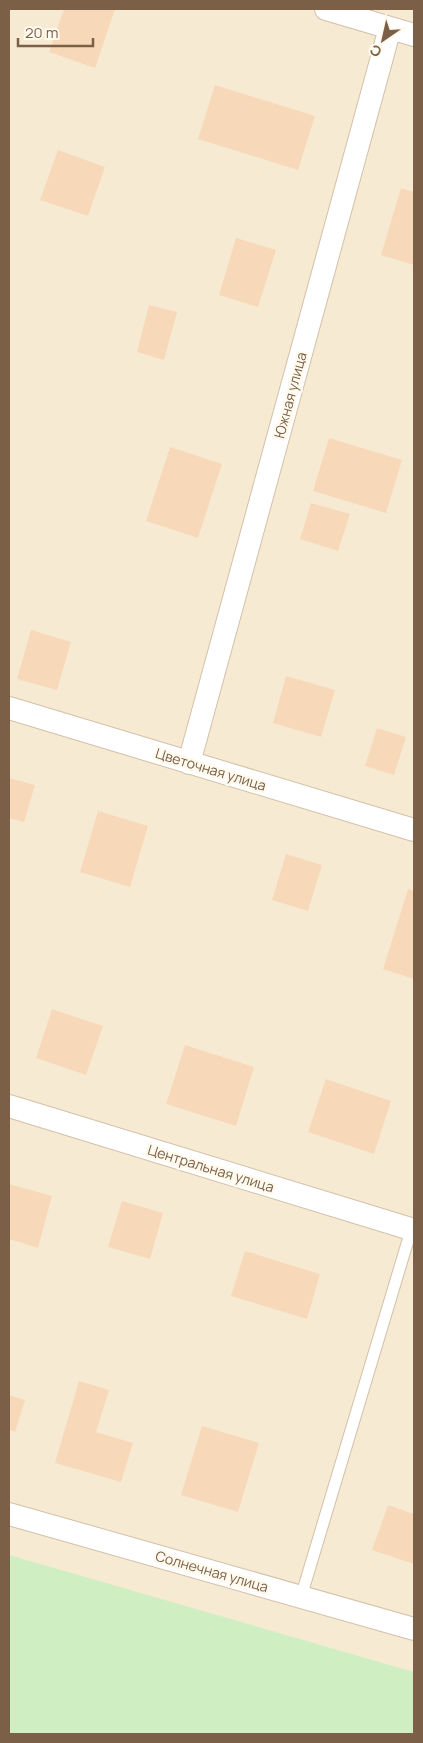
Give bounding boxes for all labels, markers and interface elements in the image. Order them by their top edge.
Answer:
scale bar [18,15,92,47]
north arrow [358,15,408,65]
text: 20 m [25,22,58,43]
text: С [366,40,385,62]
street label: Южная улица [269,350,311,440]
street label: Цветочная улица [153,743,269,795]
street label: Центральная улица [146,1140,276,1196]
street label: Солнечная улица [153,1546,271,1596]

